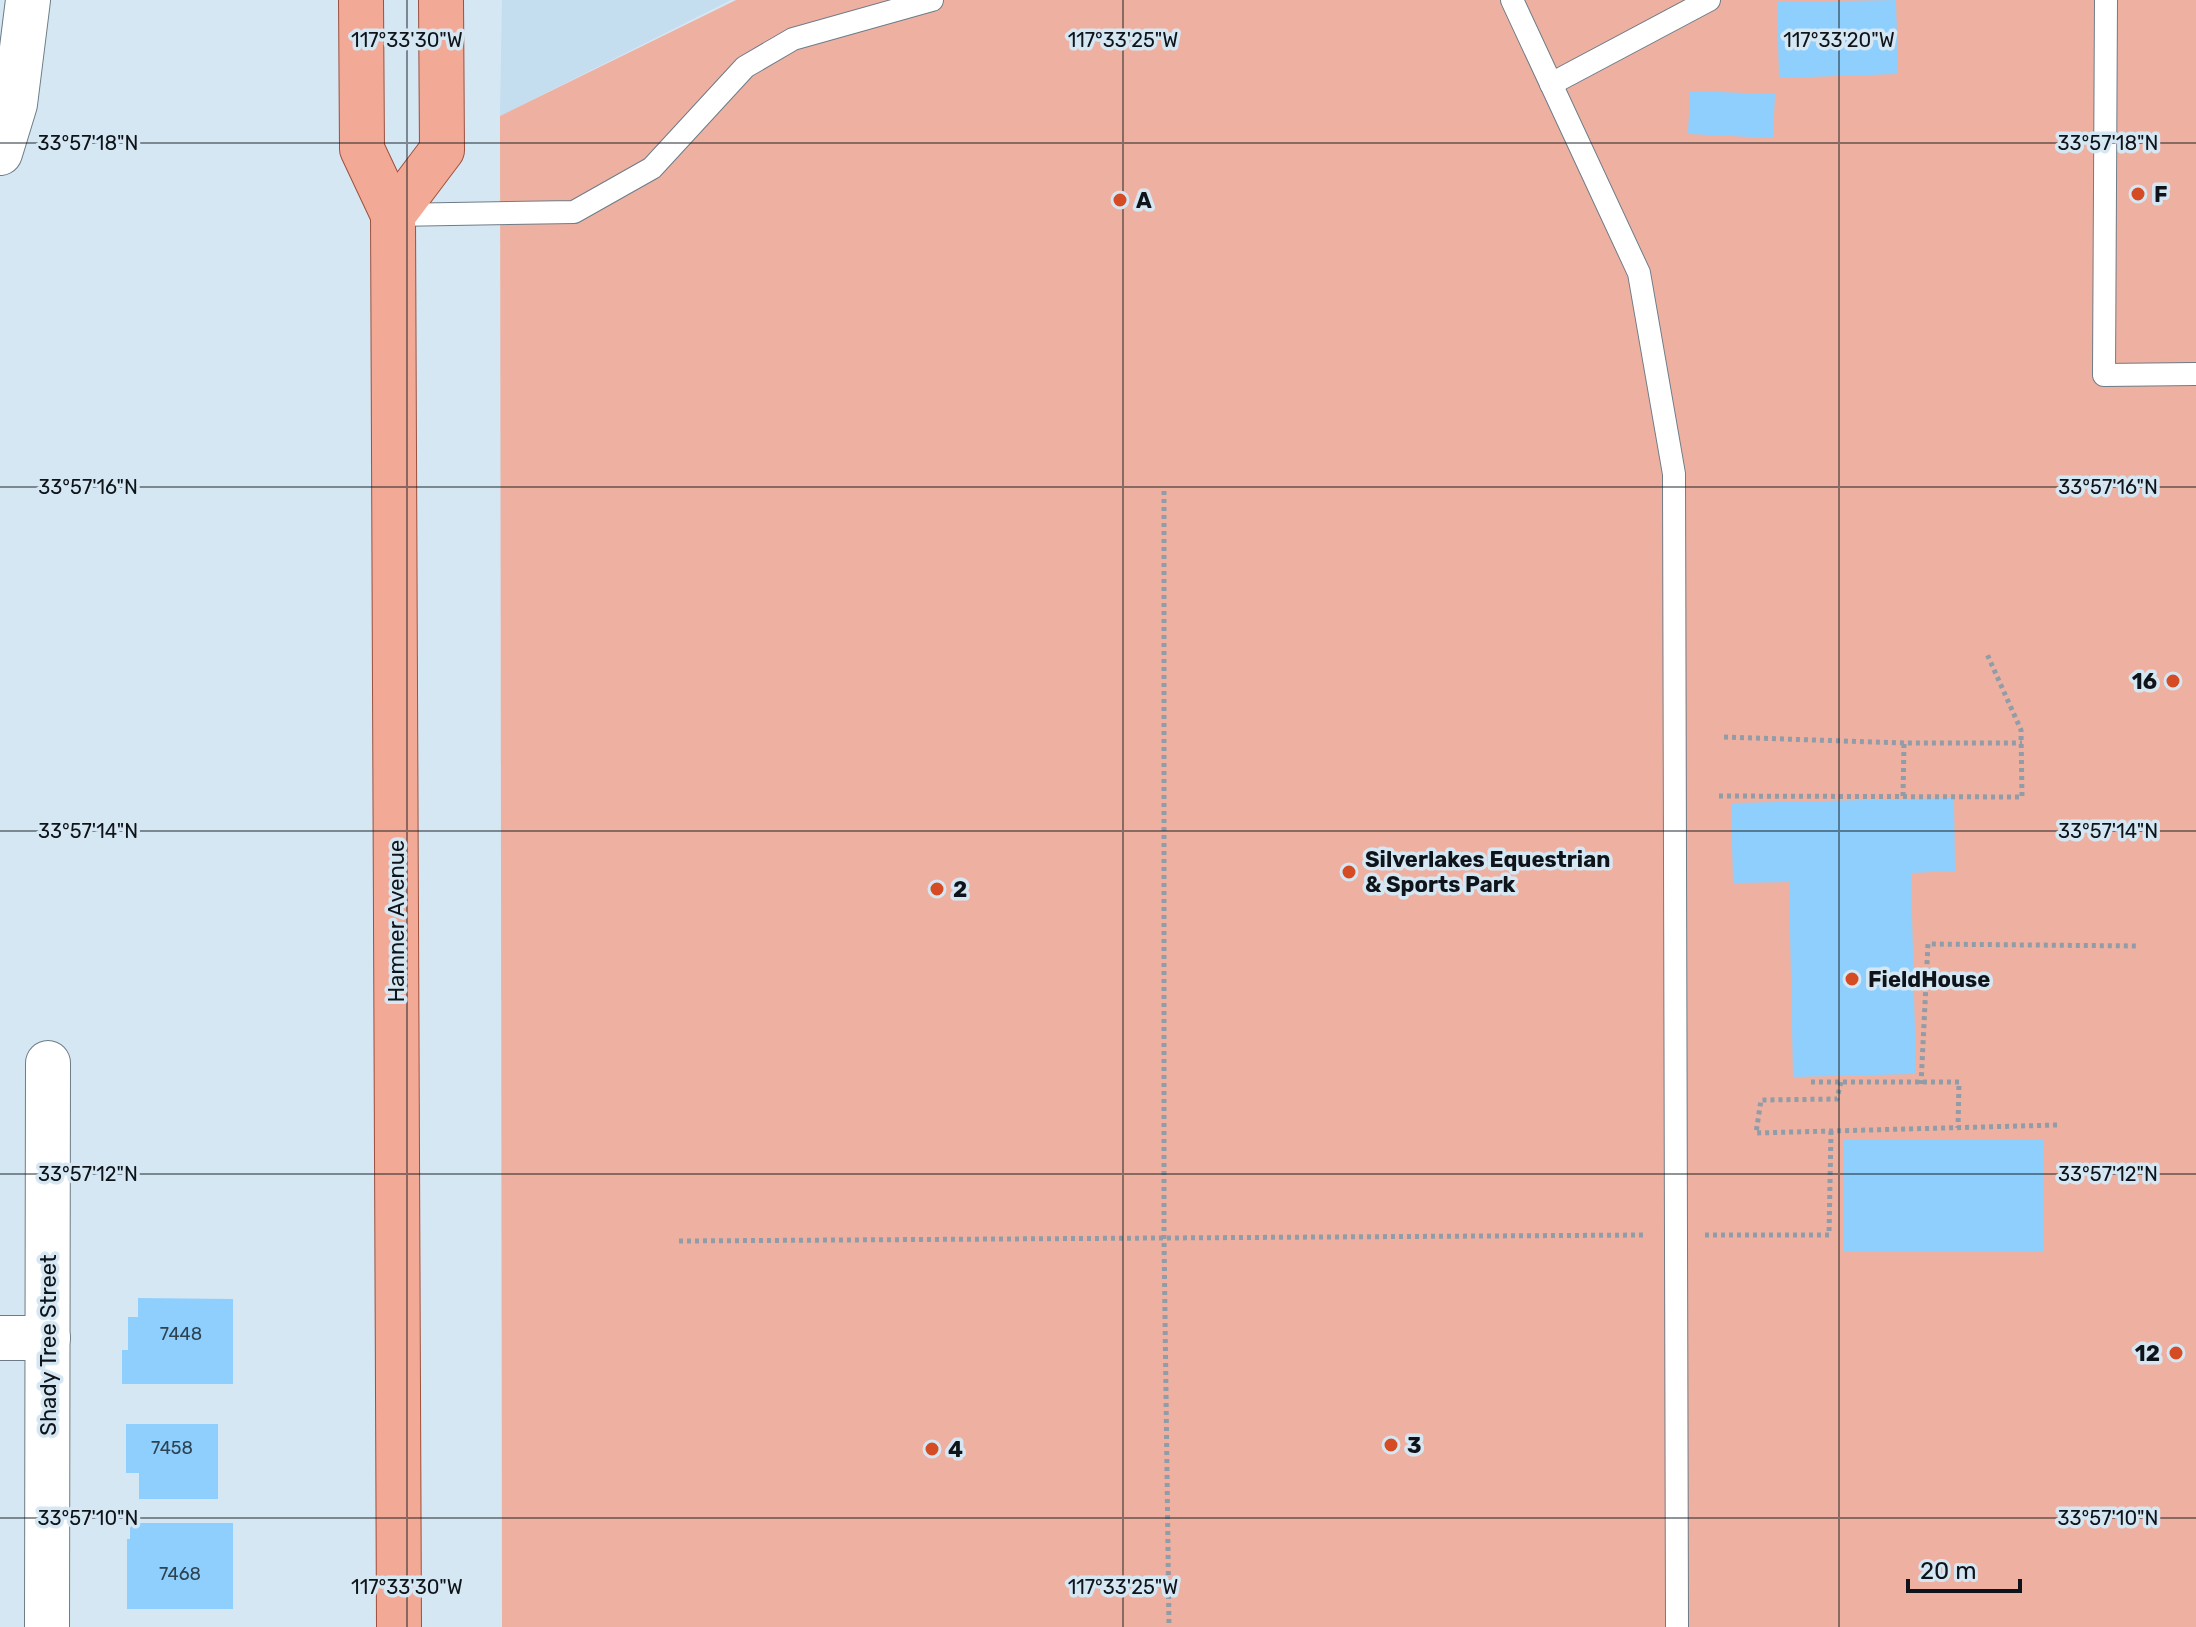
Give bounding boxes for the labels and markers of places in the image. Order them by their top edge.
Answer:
place label: F [2154,181,2168,208]
marker: F [2129,185,2147,203]
place label: A [1136,187,1152,214]
marker: A [1111,191,1129,209]
place label: 16 [2132,668,2157,695]
marker: 16 [2164,672,2182,690]
place label: Silverlakes Equestrian & Sports Park [1365,846,1610,898]
marker: Silverlakes Equestrian & Sports Park [1340,863,1358,881]
place label: 2 [953,876,967,903]
marker: 2 [928,880,946,898]
place label: FieldHouse [1868,966,1990,993]
marker: FieldHouse [1843,970,1861,988]
place label: 12 [2135,1340,2160,1367]
marker: 12 [2167,1344,2185,1362]
place label: 3 [1407,1432,1422,1459]
place label: 4 [948,1436,963,1463]
marker: 3 [1382,1436,1400,1454]
marker: 4 [923,1440,941,1458]

